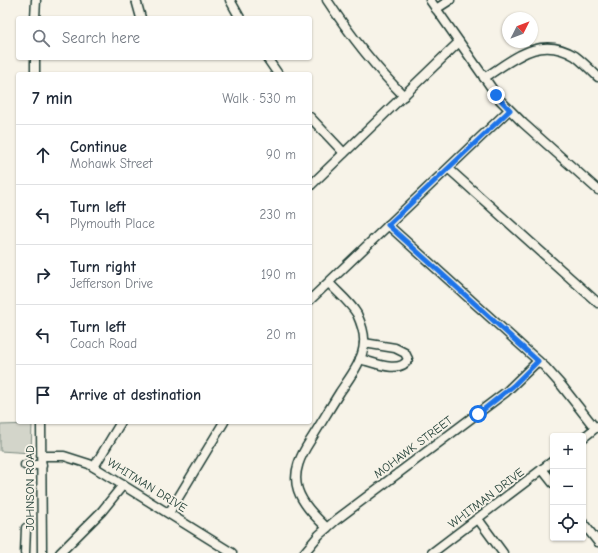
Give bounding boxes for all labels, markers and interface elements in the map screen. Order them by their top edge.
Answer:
north arrow [502,12,538,48]
search box [16,16,312,60]
icon: search [30,27,52,49]
text: Search here [62,29,140,47]
route end [487,86,505,104]
text: 7 min [32,89,73,108]
text: Walk · 530 m [222,91,296,106]
text: Continue [70,138,127,156]
icon: ahead [32,144,54,166]
text: 90 m [266,147,296,162]
text: Mohawk Street [70,156,152,171]
text: Turn left [70,198,126,216]
icon: left [32,204,54,226]
text: 230 m [260,207,296,222]
text: Plymouth Place [70,216,155,231]
text: Turn right [70,258,136,276]
icon: right [32,264,54,286]
text: 190 m [261,267,296,282]
text: Jefferson Drive [70,276,153,291]
text: Turn left [70,318,126,336]
icon: left [32,324,54,346]
text: 20 m [266,327,296,342]
text: Coach Road [70,336,137,351]
icon: arrive [32,384,54,406]
text: Arrive at destination [70,386,201,404]
route start [469,405,487,423]
street label: MOHAWK STREET [371,412,456,481]
map controls [550,433,586,541]
button: + [550,433,586,469]
street label: JOHNSON ROAD [23,445,37,531]
street label: WHITMAN DRIVE [105,455,189,515]
street label: WHITMAN DRIVE [445,465,527,531]
button: − [550,469,586,505]
button: locate [550,505,586,541]

